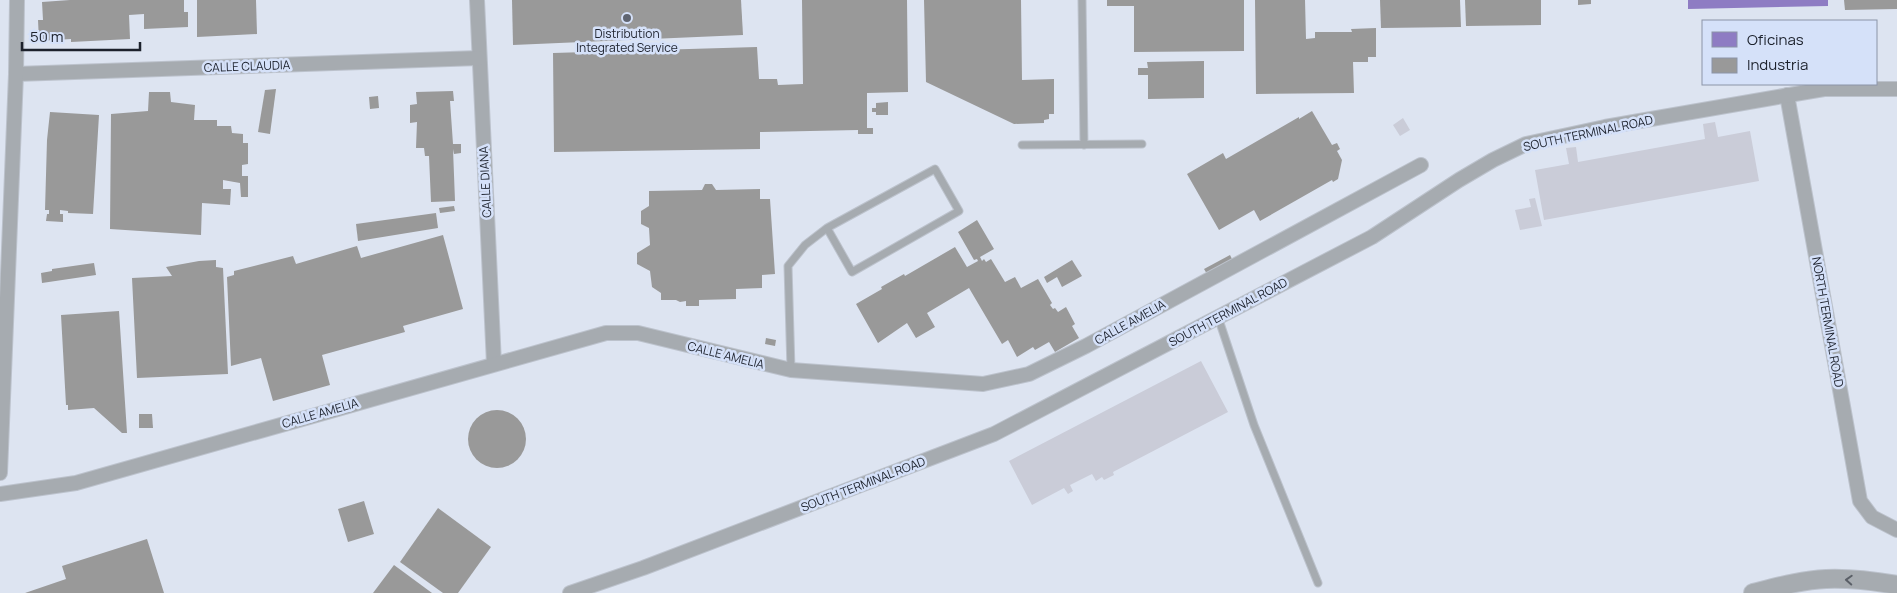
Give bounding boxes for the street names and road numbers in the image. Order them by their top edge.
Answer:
street label: CALLE CLAUDIA [204,56,291,76]
street label: SOUTH TERMINAL ROAD [1522,111,1654,155]
street label: CALLE DIANA [475,145,495,218]
street label: NORTH TERMINAL ROAD [1808,255,1848,389]
street label: SOUTH TERMINAL ROAD [1166,273,1290,351]
street label: CALLE AMELIA [1092,295,1169,348]
street label: CALLE AMELIA [686,337,767,373]
street label: CALLE AMELIA [280,394,360,432]
street label: SOUTH TERMINAL ROAD [798,452,928,516]

